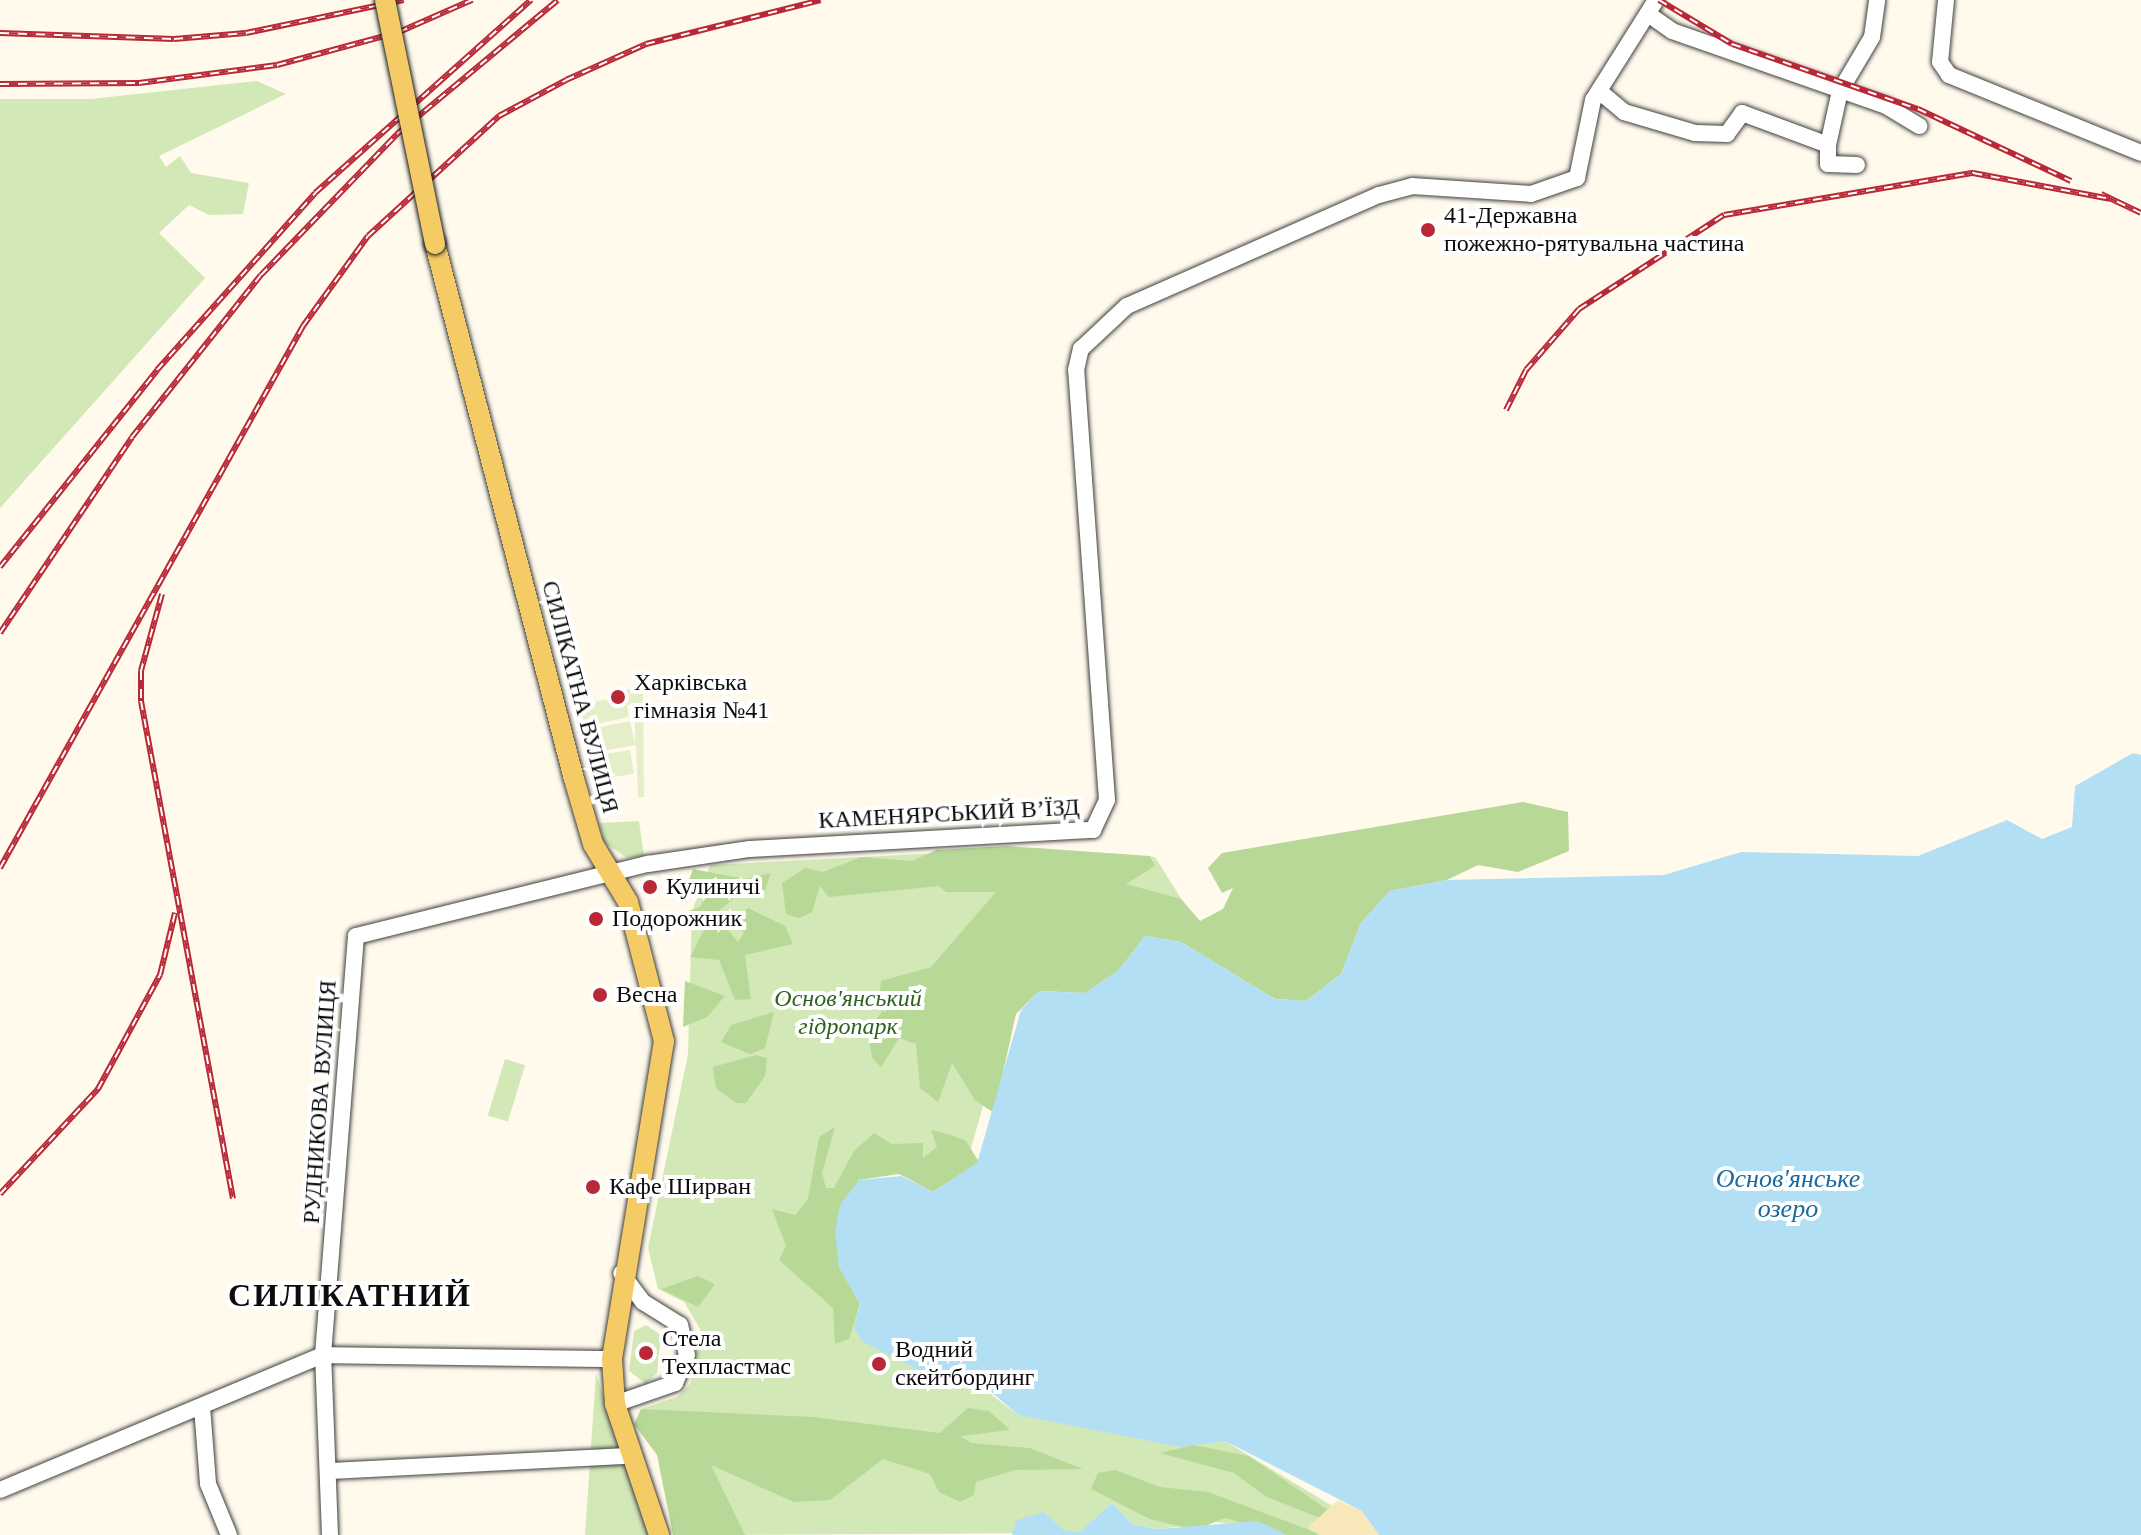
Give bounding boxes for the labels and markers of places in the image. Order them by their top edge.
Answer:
place label: 41-Державна пожежно-рятувальна частина [1444,202,1744,258]
marker: 41-Державна пожежно-рятувальна частина [1419,221,1437,239]
place label: Харківська гімназія №41 [634,669,769,725]
marker: Харківська гімназія №41 [609,688,627,706]
place label: Кулиничі [666,873,760,901]
marker: Кулиничі [641,878,659,896]
place label: Подорожник [612,905,742,933]
marker: Подорожник [587,910,605,928]
place label: Весна [616,981,677,1009]
marker: Весна [591,986,609,1004]
place label: Кафе Ширван [609,1173,751,1201]
marker: Кафе Ширван [584,1178,602,1196]
place label: Стела Техпластмас [662,1325,791,1381]
place label: Водний скейтбординг [895,1336,1034,1392]
marker: Стела Техпластмас [637,1344,655,1362]
marker: Водний скейтбординг [870,1355,888,1373]

